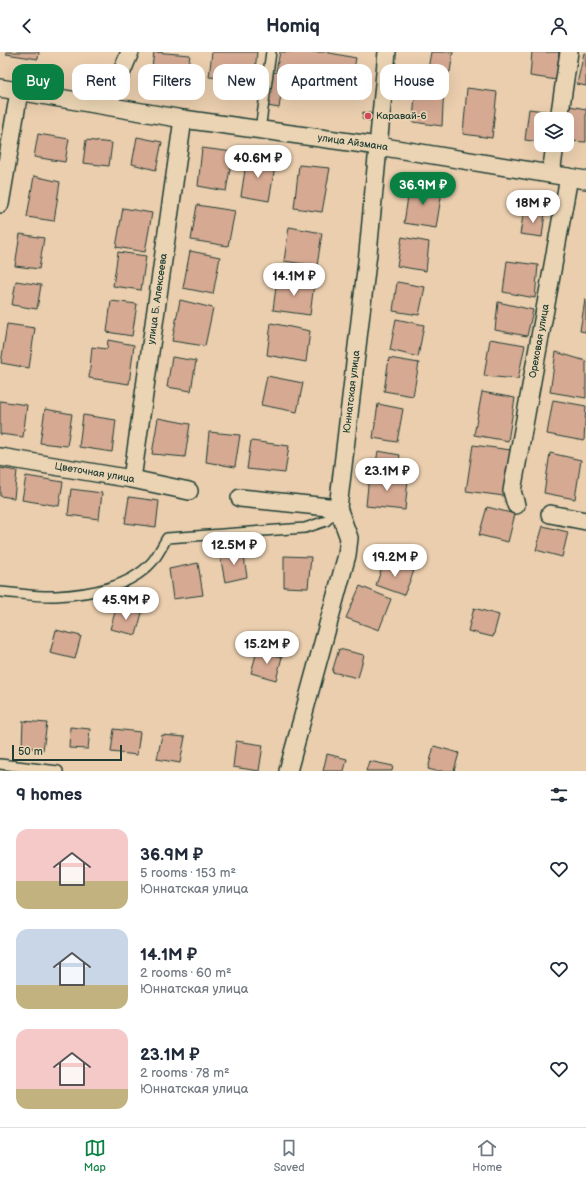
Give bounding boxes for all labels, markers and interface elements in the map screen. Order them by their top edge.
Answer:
icon: back [16,15,38,37]
icon: person [548,15,570,37]
text: Homiq [266,16,320,37]
chip: Buy [12,64,64,100]
chip: Rent [72,64,130,100]
chip: Filters [138,64,205,100]
chip: New [213,64,269,100]
chip: Apartment [277,64,372,100]
chip: House [380,64,449,100]
place label: Каравай-6 [376,110,427,122]
marker: Каравай-6 [363,111,373,121]
map controls [534,112,574,152]
button: layers [534,112,574,152]
street label: улица Айзмана [317,132,389,154]
pin: 40.6M ₽ [221,145,295,179]
text: 40.6M ₽ [234,150,282,166]
pin: 36.9M ₽ [386,172,460,206]
text: 36.9M ₽ [399,177,447,193]
pin: 18M ₽ [505,190,561,224]
text: 18M ₽ [515,195,551,211]
street label: улица Б. Алексеева [145,252,170,345]
pin: 14.1M ₽ [257,263,331,297]
text: 14.1M ₽ [272,268,316,284]
street label: Ореховая улица [527,303,552,379]
street label: Юннатская улица [341,350,363,434]
pin: 23.1M ₽ [350,458,424,492]
street label: Цветочная улица [54,460,136,485]
text: 23.1M ₽ [364,463,410,479]
pin: 12.5M ₽ [197,532,271,566]
text: 12.5M ₽ [211,537,257,553]
pin: 19.2M ₽ [358,544,432,578]
text: 19.2M ₽ [372,549,418,565]
pin: 45.9M ₽ [89,587,163,621]
text: 45.9M ₽ [102,592,150,608]
pin: 15.2M ₽ [230,631,304,665]
text: 15.2M ₽ [244,636,290,652]
scale bar [12,743,122,762]
text: 50 m [18,745,43,758]
icon: filters [548,784,570,806]
text: 9 homes [16,785,82,805]
icon: home [48,845,96,893]
text: 36.9M ₽ [140,845,203,865]
icon: heart [548,858,570,880]
text: 5 rooms · 153 m² [140,865,236,881]
text: Юннатская улица [140,881,248,897]
icon: home [48,945,96,993]
text: 14.1M ₽ [140,945,197,965]
icon: heart [548,958,570,980]
text: 2 rooms · 60 m² [140,965,232,981]
text: Юннатская улица [140,981,248,997]
icon: home [48,1045,96,1093]
text: 23.1M ₽ [140,1045,200,1065]
icon: heart [548,1058,570,1080]
text: 2 rooms · 78 m² [140,1065,230,1081]
text: Юннатская улица [140,1081,248,1097]
tab: Map [84,1137,106,1174]
tab: Saved [274,1137,305,1174]
tab: Home [472,1137,502,1174]

